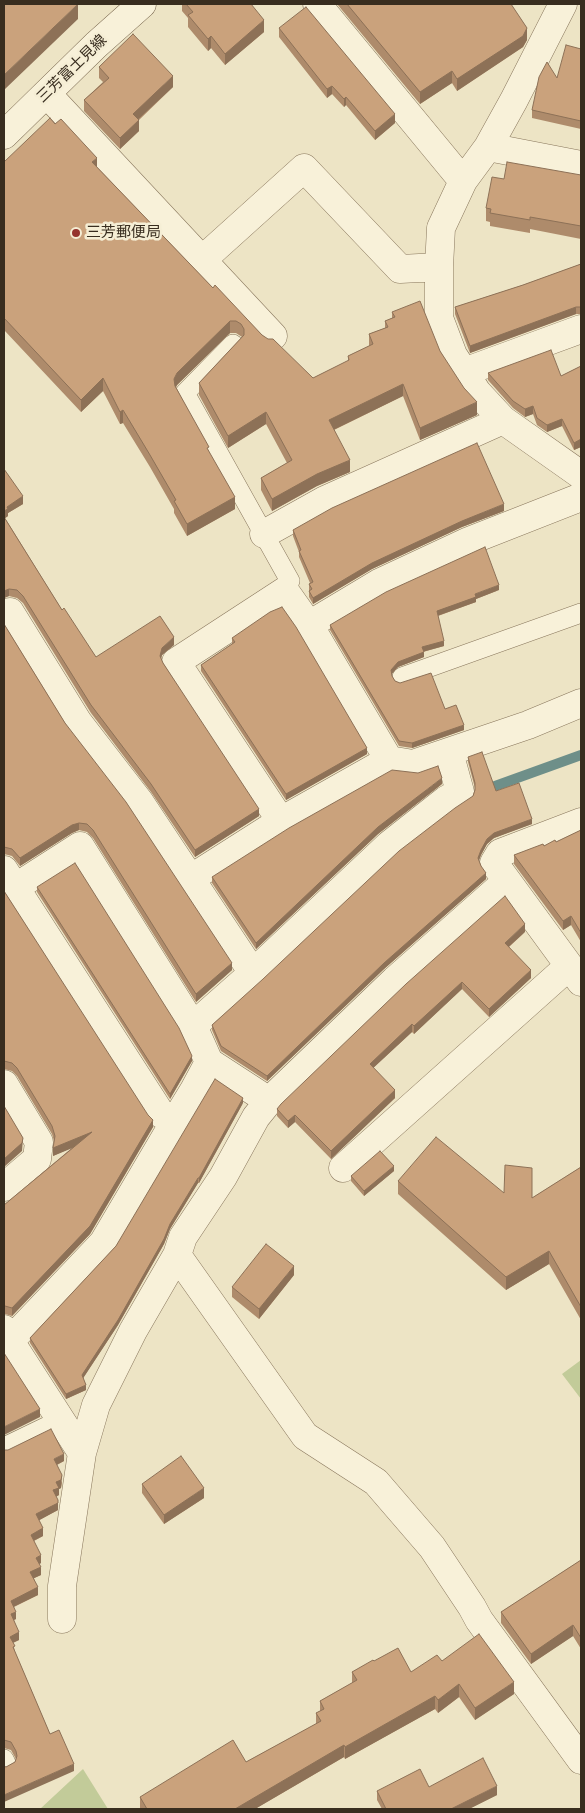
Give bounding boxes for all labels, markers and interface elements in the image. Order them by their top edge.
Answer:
street label: 三芳富士見線 [33,31,111,107]
place label: 三芳郵便局 [86,224,161,242]
marker: 三芳郵便局 [70,227,82,239]

